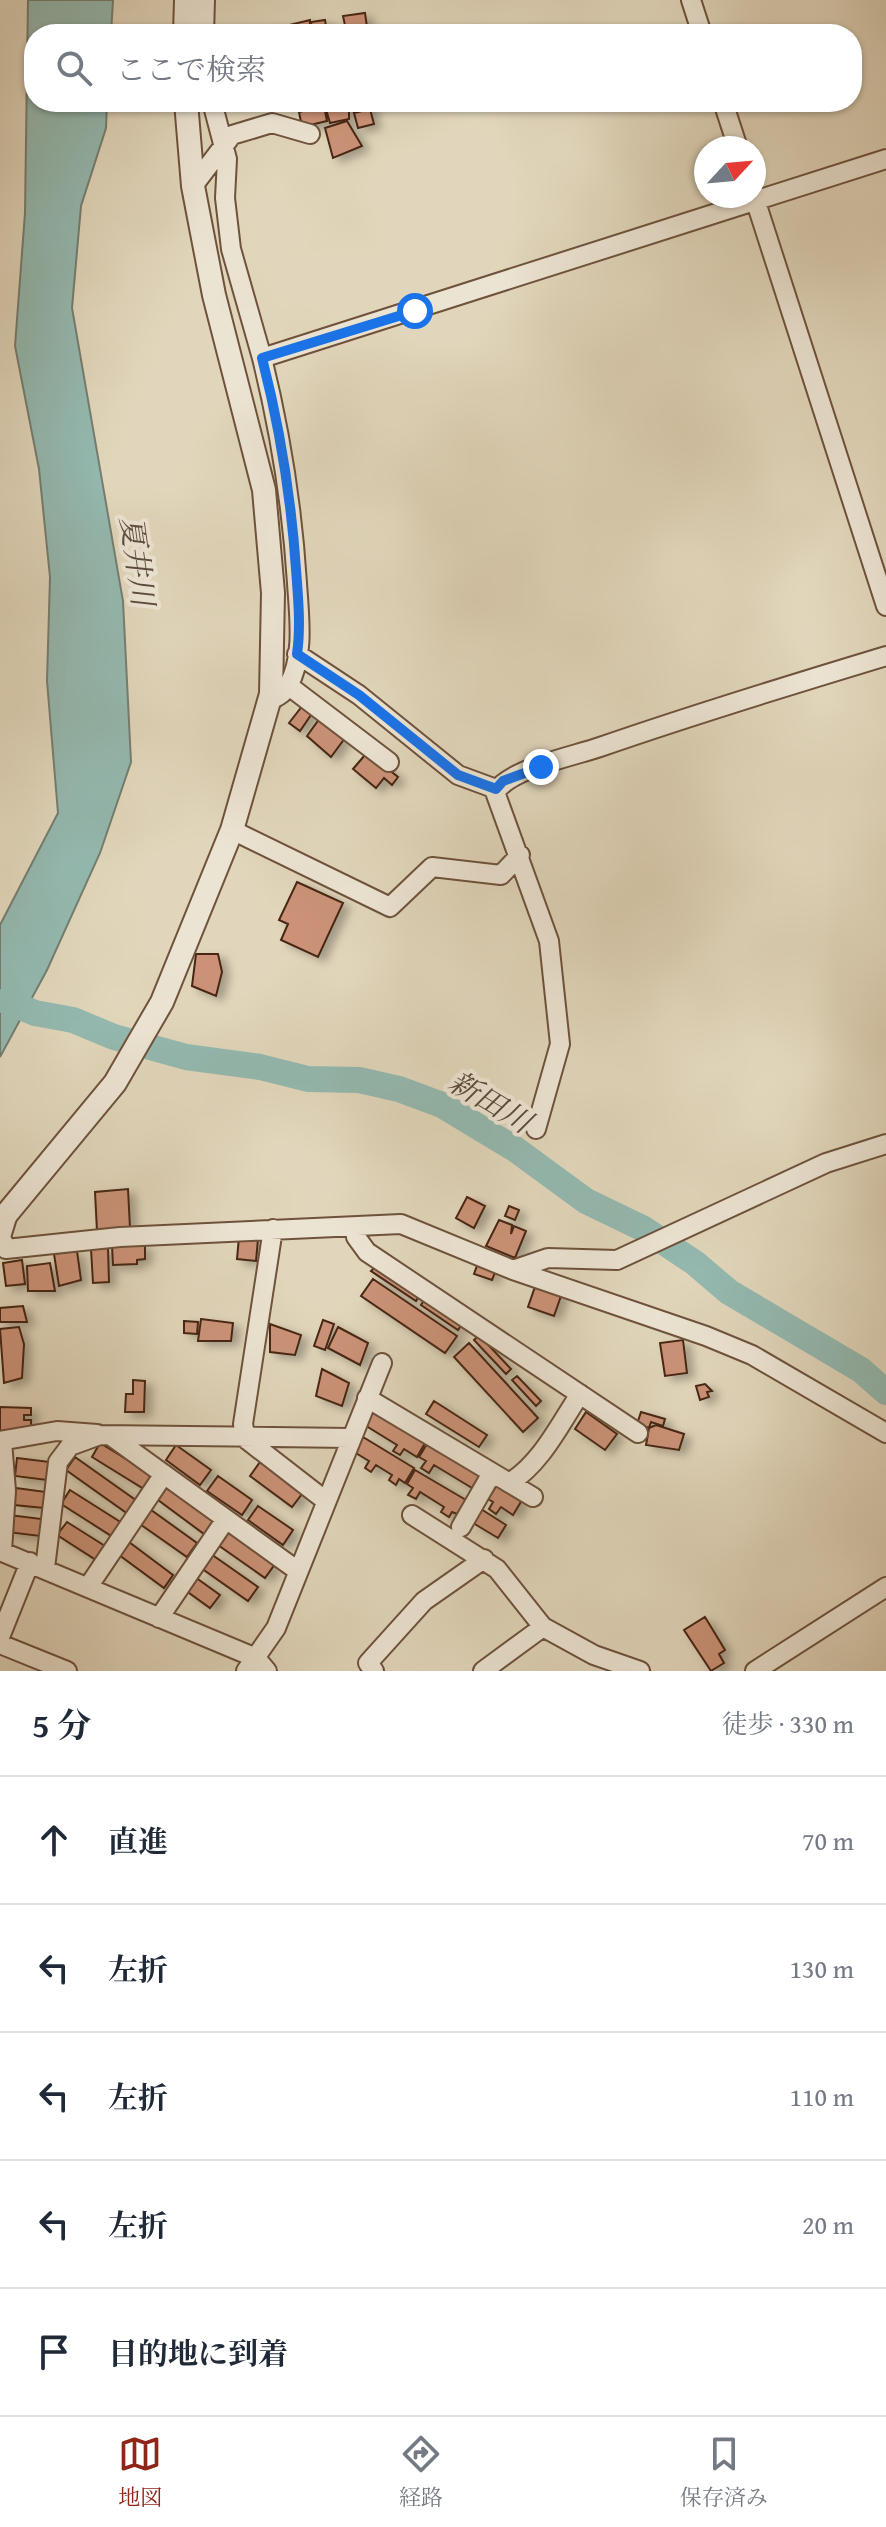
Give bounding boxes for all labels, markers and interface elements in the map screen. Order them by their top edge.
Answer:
search box [24,24,862,112]
icon: search [52,46,96,90]
text: ここで検索 [116,47,266,91]
north arrow [694,136,766,208]
route start [397,293,433,329]
water label: 夏井川 [110,513,166,611]
route end [523,749,559,785]
water label: 新田川 [441,1059,543,1145]
text: 5 分 [32,1700,91,1749]
text: 徒歩 · 330 m [722,1704,854,1743]
icon: ahead [32,1818,76,1862]
text: 直進 [108,1819,168,1863]
text: 70 m [802,1821,854,1860]
icon: left [32,1946,76,1990]
text: 左折 [108,1947,168,1991]
text: 130 m [789,1949,854,1988]
icon: left [32,2074,76,2118]
text: 左折 [108,2075,168,2119]
text: 110 m [789,2077,854,2116]
icon: left [32,2202,76,2246]
text: 左折 [108,2203,168,2247]
text: 20 m [802,2205,854,2244]
icon: arrive [32,2330,76,2374]
text: 目的地に到着 [108,2331,288,2375]
tab: 地図 [118,2432,162,2513]
tab: 経路 [399,2432,443,2513]
tab: 保存済み [680,2432,768,2513]

